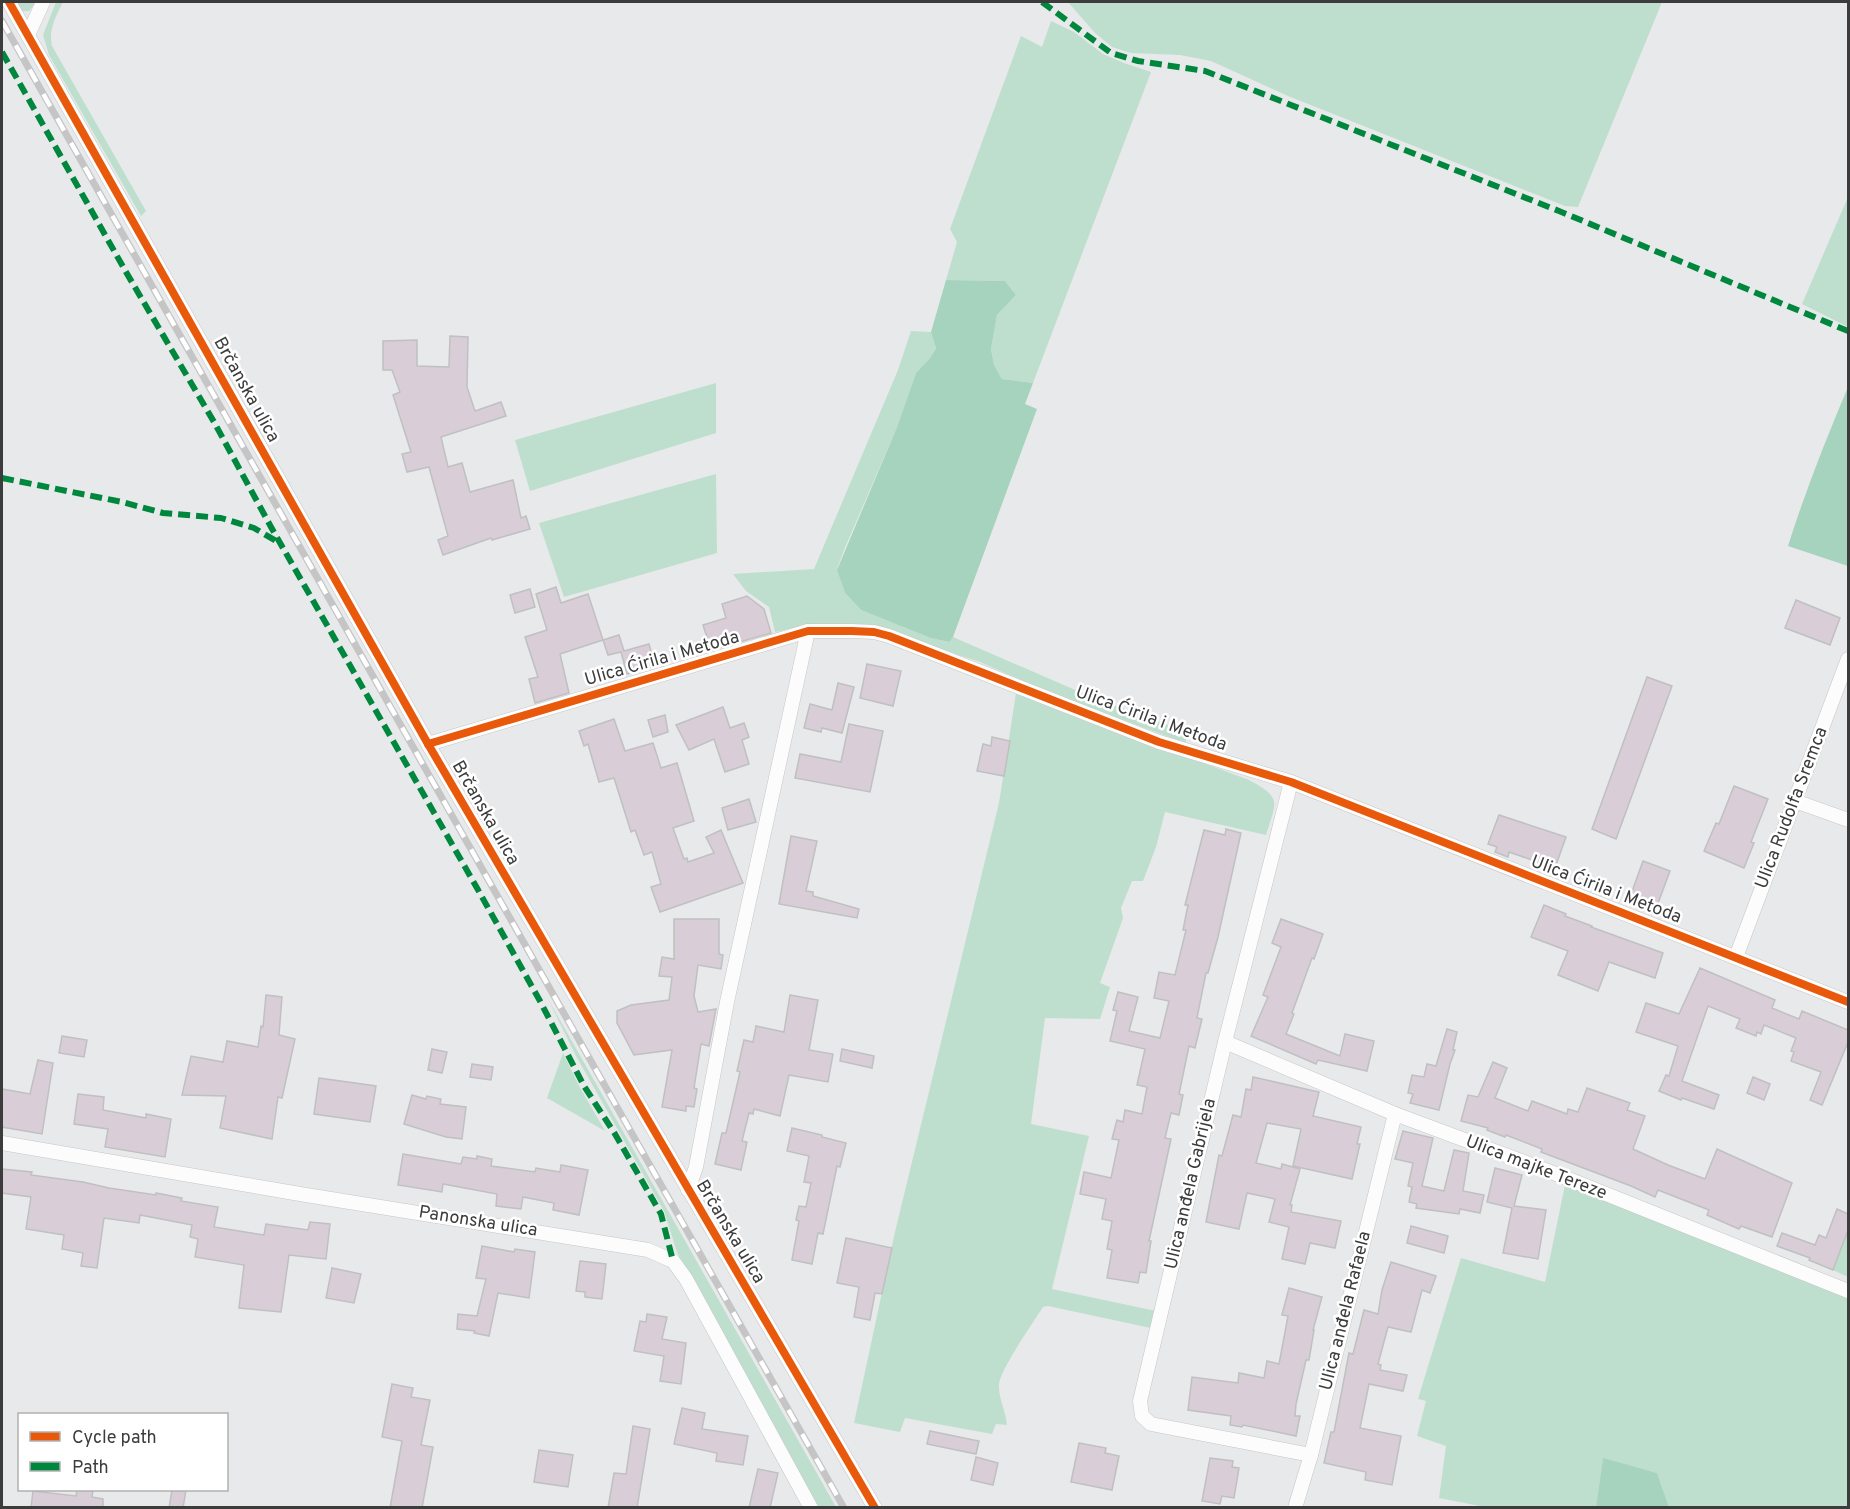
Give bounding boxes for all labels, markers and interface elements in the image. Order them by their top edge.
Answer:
street label: Brčanska ulica [208,333,284,447]
street label: Ulica Ćirila i Metoda [582,624,742,692]
street label: Ulica Ćirila i Metoda [1072,679,1231,757]
street label: Ulica Rudolfa Sremca [1751,724,1833,892]
street label: Brčanska ulica [446,757,524,869]
street label: Ulica Ćirila i Metoda [1527,849,1685,929]
street label: Ulica anđela Gabrijela [1160,1096,1222,1272]
street label: Ulica majke Tereze [1462,1130,1610,1206]
street label: Brčanska ulica [690,1176,770,1288]
street label: Panonska ulica [417,1201,539,1243]
street label: Ulica anđela Rafaela [1315,1229,1377,1393]
legend [18,1413,228,1491]
text: Cycle path [72,1427,157,1450]
text: Path [72,1457,109,1480]

